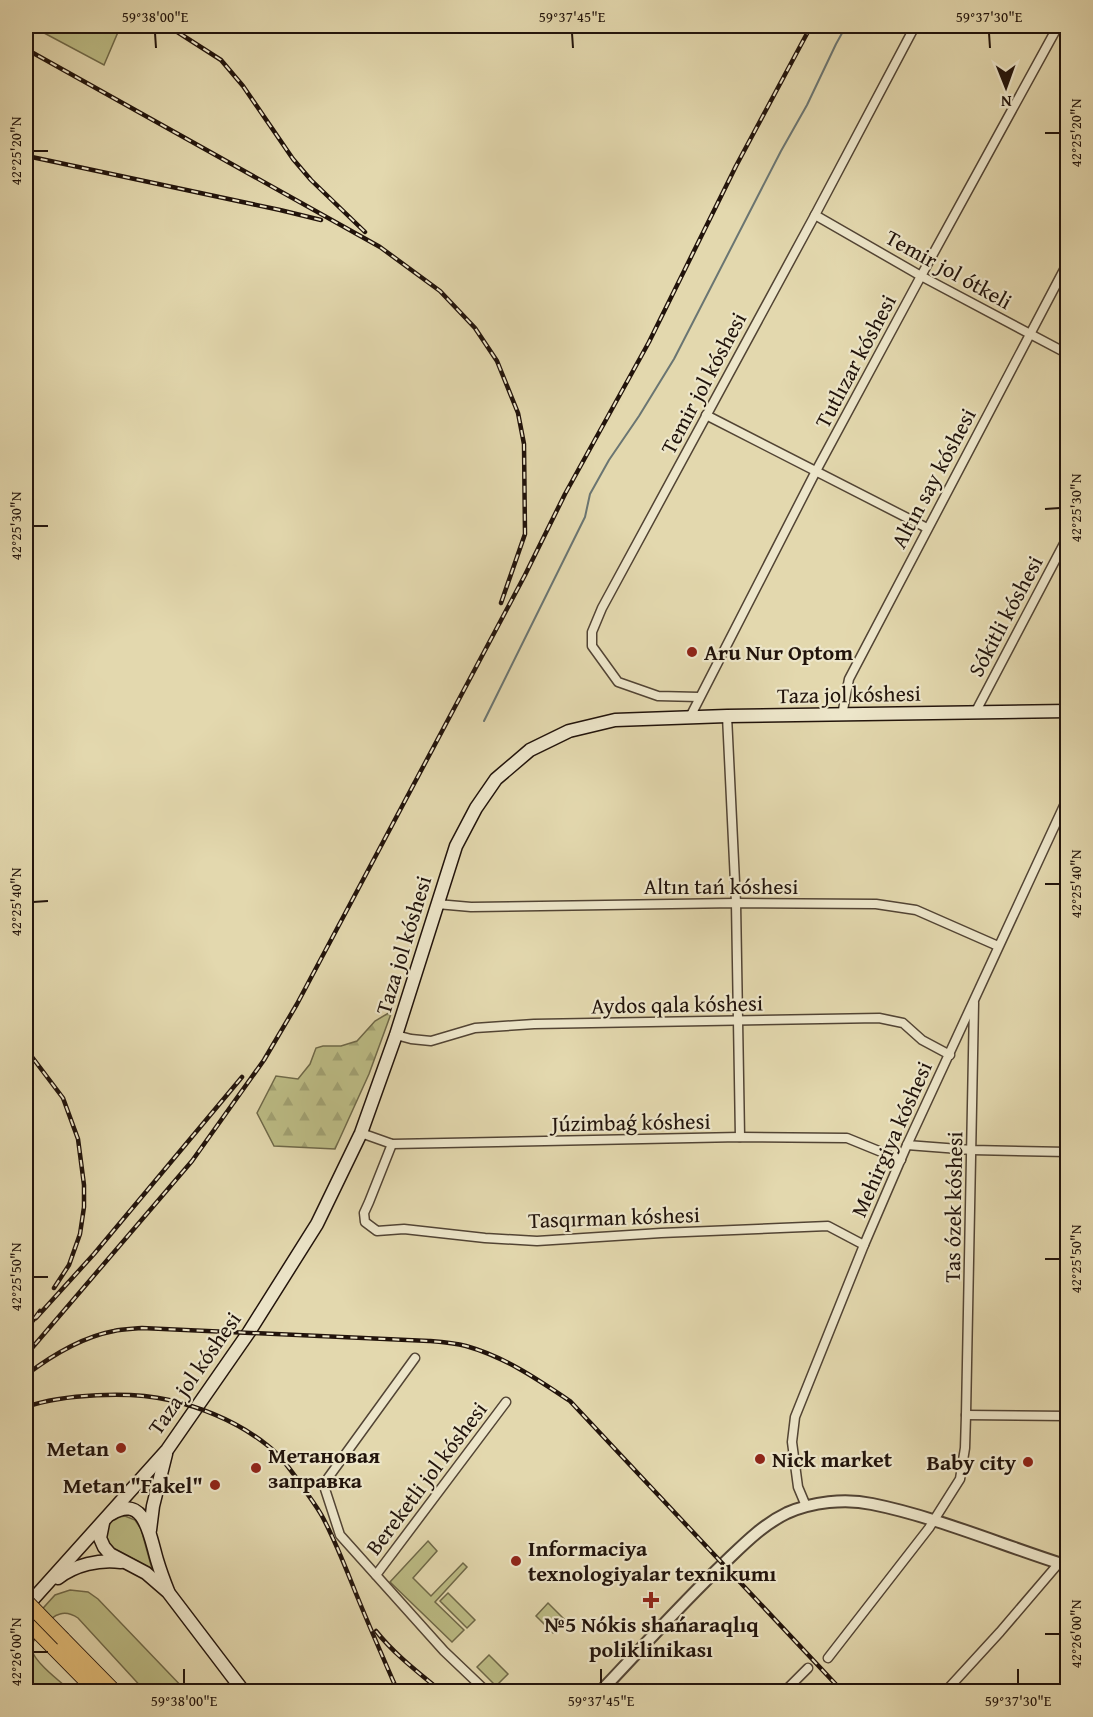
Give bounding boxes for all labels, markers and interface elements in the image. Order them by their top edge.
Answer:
text: 59°38'00"E [122,6,189,27]
text: 59°37'45"E [539,6,606,27]
text: 59°37'30"E [956,6,1023,27]
north arrow [976,57,1036,117]
text: N [1000,90,1012,114]
text: 42°25'20"N [1065,98,1086,167]
text: 42°25'20"N [5,116,26,185]
street label: Temir jol ótkeli [880,221,1018,317]
street label: Tutlızar kóshesi [806,289,904,433]
street label: Temir jol kóshesi [652,306,754,460]
street label: Altın say kóshesi [883,402,983,554]
text: 42°25'30"N [1065,473,1086,542]
text: 42°25'30"N [5,491,26,560]
street label: Sókitli kóshesi [960,550,1050,682]
place label: Aru Nur Optom [704,636,853,668]
marker: Aru Nur Optom [685,645,699,659]
street label: Taza jol kóshesi [777,677,921,711]
text: 42°25'40"N [1065,849,1086,918]
text: 42°25'40"N [5,867,26,936]
street label: Altın tań kóshesi [644,870,798,902]
street label: Taza jol kóshesi [367,872,439,1018]
street label: Aydos qala kóshesi [591,987,763,1021]
street label: Mehirgiya kóshesi [842,1056,940,1222]
street label: Júzimbaǵ kóshesi [548,1105,711,1139]
street label: Tas ózek kóshesi [936,1131,970,1283]
street label: Tasqırman kóshesi [528,1198,700,1236]
text: 42°25'50"N [1065,1224,1086,1293]
text: 42°25'50"N [5,1242,26,1311]
street label: Taza jol kóshesi [140,1305,248,1441]
street label: Bereketli jol kóshesi [358,1395,494,1561]
place label: Metan [47,1432,109,1464]
place label: Метановая заправка [268,1439,380,1496]
marker: Metan [114,1441,128,1455]
place label: Nick market [772,1443,893,1475]
place label: Baby city [926,1446,1017,1478]
marker: Nick market [753,1452,767,1466]
marker: Baby city [1021,1455,1035,1469]
marker: Метановая заправка [249,1461,263,1475]
place label: Metan "Fakel" [63,1469,203,1501]
marker: Metan "Fakel" [208,1478,222,1492]
place label: Informaciya texnologiyalar texnikumı [528,1532,777,1589]
marker: Informaciya texnologiyalar texnikumı [509,1554,523,1568]
marker: №5 Nókis shańaraqlıq poliklinikası [642,1591,660,1609]
text: 42°26'00"N [1065,1599,1086,1668]
place label: №5 Nókis shańaraqlıq poliklinikası [543,1608,759,1665]
text: 42°26'00"N [5,1617,26,1686]
text: 59°38'00"E [151,1690,218,1711]
text: 59°37'45"E [568,1690,635,1711]
text: 59°37'30"E [985,1690,1052,1711]

